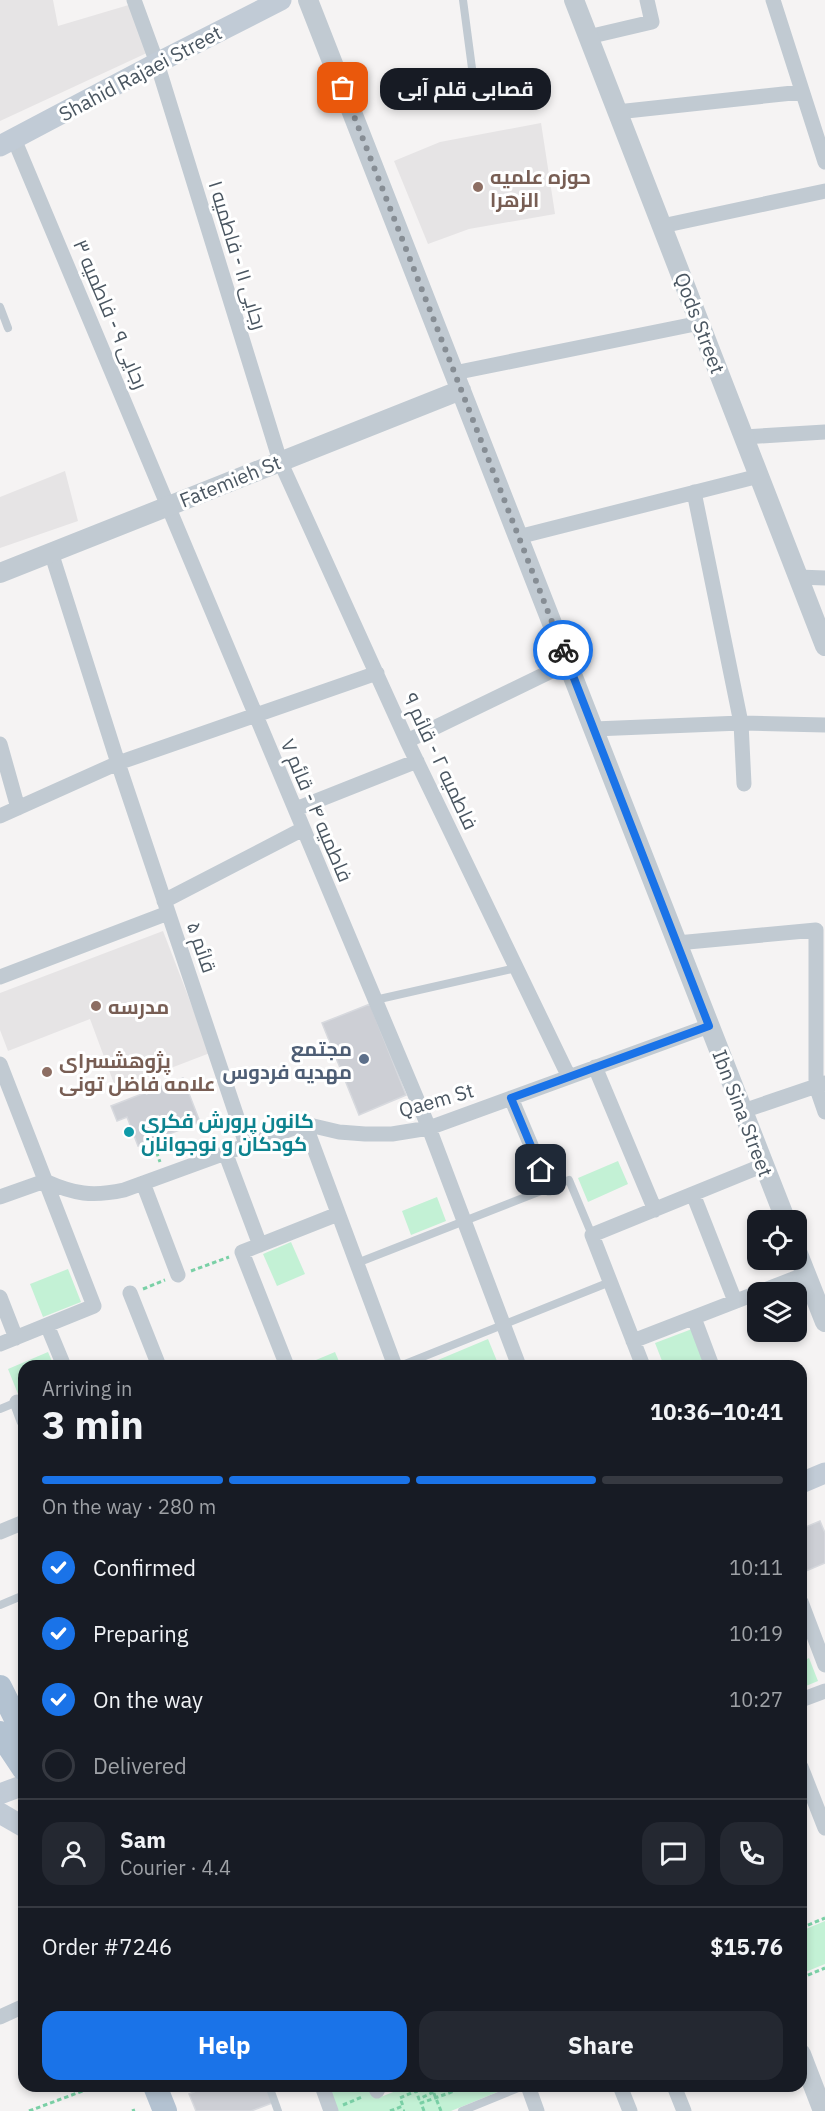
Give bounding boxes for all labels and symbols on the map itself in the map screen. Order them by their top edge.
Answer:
street label: Shahid Rajaei Street [54,19,226,127]
pin [317,62,368,113]
callout: قصابی قلم آبی [379,67,550,109]
place label: حوزه علمیه الزهرا [490,163,591,213]
street label: رجایی ۱۱ - فاطمیه ۱ [202,177,274,333]
marker: حوزه علمیه الزهرا [471,180,485,194]
street label: رجایی ۹ - فاطمیه ۳ [67,235,155,393]
street label: Qods Street [668,269,732,377]
street label: Fatemieh St [175,448,285,514]
courier [533,620,593,680]
street label: فاطمیه ۲ - قائم ۹ [397,688,485,834]
street label: فاطمیه ۴ - قائم ۷ [274,734,359,886]
street label: قائم ۵ [180,918,223,976]
place label: مدرسه [108,993,169,1020]
marker: مدرسه [89,999,103,1013]
place label: مجتمع مهدیه فردوس [223,1035,352,1085]
street label: Ibn Sina Street [706,1046,780,1180]
place label: پژوهشسرای علامه فاضل تونی [59,1047,216,1097]
marker: مجتمع مهدیه فردوس [357,1052,371,1066]
marker: پژوهشسرای علامه فاضل تونی [40,1065,54,1079]
street label: Qaem St [395,1076,477,1124]
place label: کانون پرورش فکری کودکان و نوجوانان [141,1107,314,1157]
marker: کانون پرورش فکری کودکان و نوجوانان [122,1125,136,1139]
pin [515,1144,566,1195]

